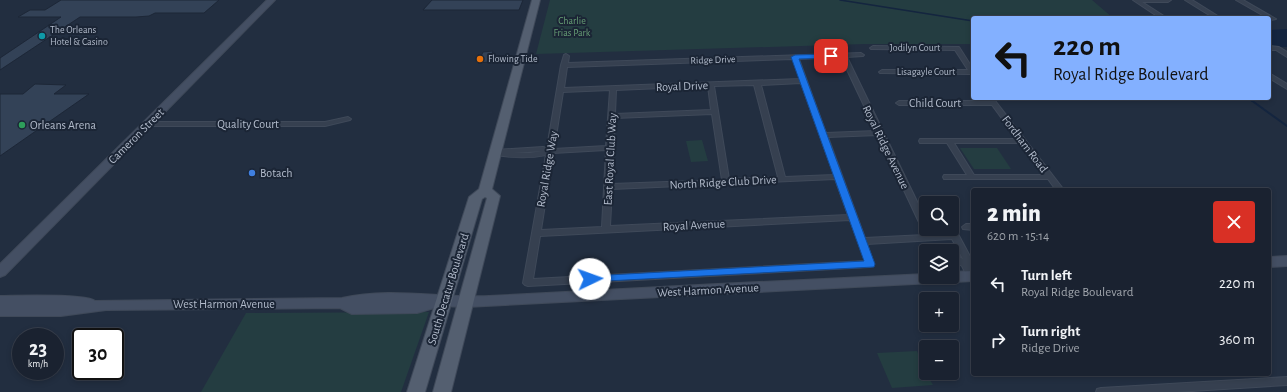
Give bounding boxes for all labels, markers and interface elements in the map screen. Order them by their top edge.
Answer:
park label: Charlie Frias Park [554,16,591,38]
place label: The Orleans Hotel & Casino [50,25,108,47]
marker: The Orleans Hotel & Casino [37,31,47,41]
icon: left [987,32,1039,84]
text: 220 m [1053,33,1121,61]
pin [814,39,848,73]
street label: Jodilyn Court [890,43,941,53]
icon: arrive [820,45,842,67]
marker: Flowing Tide [475,54,485,64]
place label: Flowing Tide [488,54,538,64]
street label: Ridge Drive [690,54,736,66]
text: Royal Ridge Boulevard [1053,66,1209,84]
street label: Lisagayle Court [897,67,956,77]
street label: Royal Drive [656,79,708,94]
street label: Child Court [909,97,961,109]
street label: Royal Ridge Avenue [860,103,911,191]
street label: Cameron Street [106,106,166,166]
street label: East Royal Club Way [602,112,619,206]
street label: Fordham Road [1000,113,1050,175]
street label: Quality Court [217,118,279,131]
place label: Orleans Arena [30,119,96,131]
marker: Orleans Arena [17,120,27,130]
street label: Royal Ridge Way [534,130,561,208]
place label: Botach [260,167,292,179]
marker: Botach [247,168,257,178]
street label: North Ridge Club Drive [669,173,777,191]
map controls [919,196,959,380]
button: search [919,196,959,236]
button: close [1213,201,1255,243]
text: 2 min [987,202,1041,226]
street label: Royal Avenue [663,217,726,234]
text: 620 m · 15:14 [987,230,1049,243]
street label: South Decatur Boulevard [425,232,471,346]
button: layers [919,244,959,284]
position arrow [569,258,611,300]
text: Turn left [1021,268,1072,283]
icon: left [987,273,1009,295]
text: 220 m [1219,276,1255,291]
street label: West Harmon Avenue [657,281,759,299]
text: Royal Ridge Boulevard [1021,286,1133,299]
button: + [919,292,959,332]
street label: West Harmon Avenue [173,298,275,310]
text: Turn right [1021,324,1080,339]
speed limit sign: 30 [72,328,124,380]
icon: right [987,329,1009,351]
text: 360 m [1219,332,1255,347]
text: 23 [29,339,47,359]
button: − [919,340,959,380]
text: Ridge Drive [1021,342,1080,355]
text: km/h [28,359,48,369]

